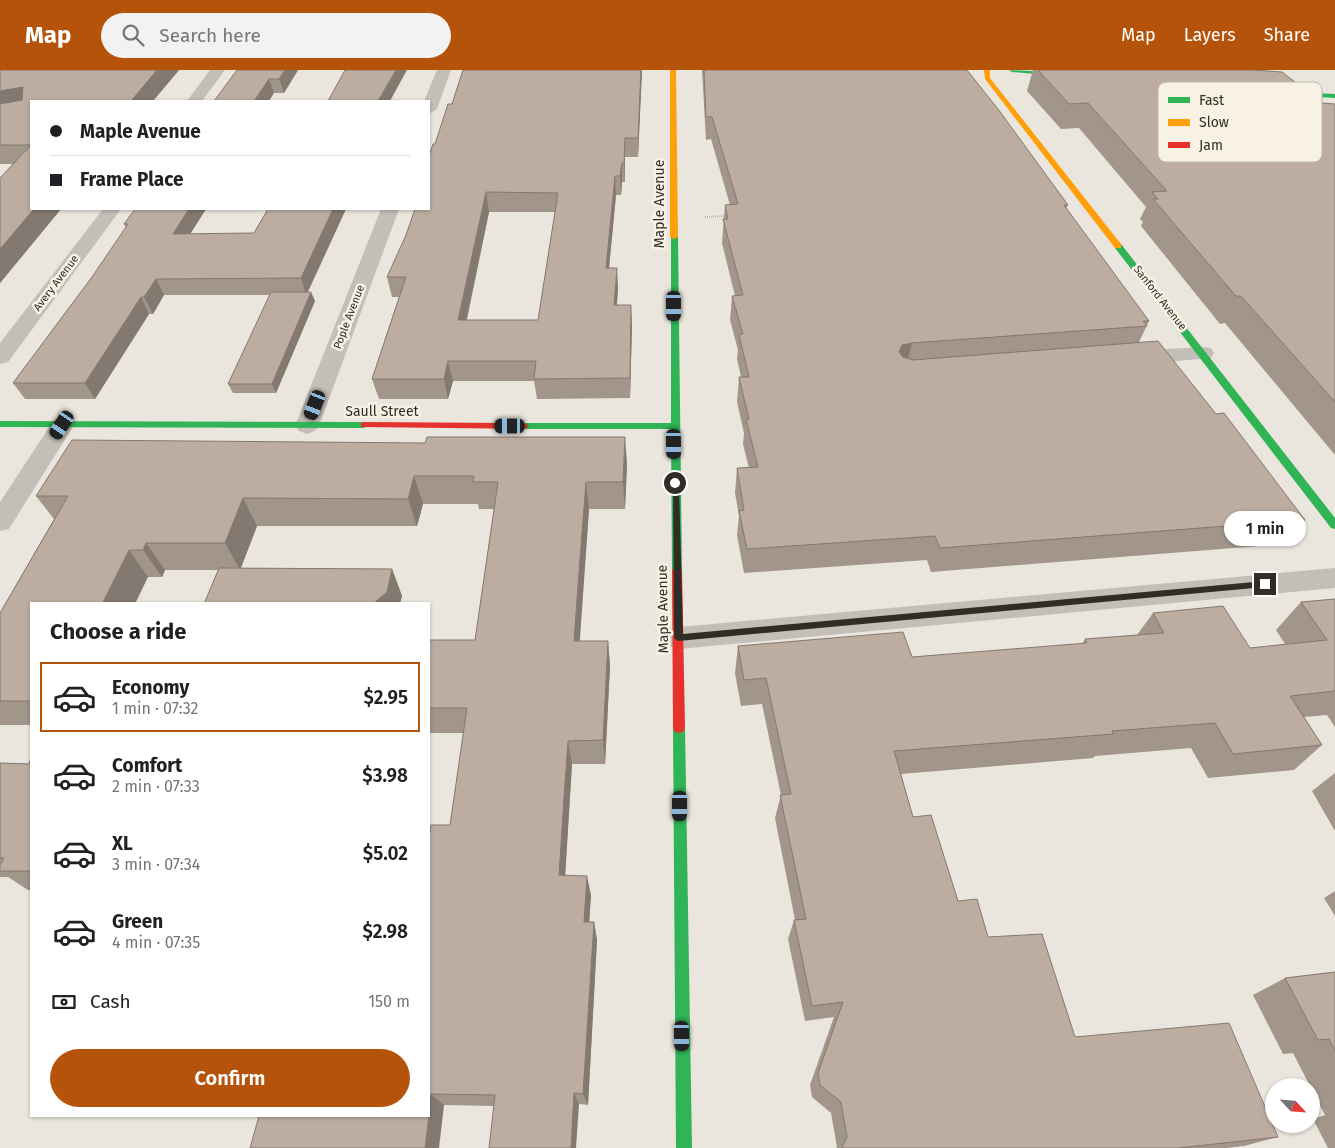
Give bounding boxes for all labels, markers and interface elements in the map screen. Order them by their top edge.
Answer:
search box [101,13,451,58]
text: Map [25,21,71,49]
icon: search [119,21,147,49]
text: Search here [159,24,261,47]
text: Map [1121,24,1156,46]
text: Layers [1184,24,1236,46]
text: Share [1264,24,1310,46]
legend [1158,82,1322,162]
text: Fast [1199,92,1225,109]
text: Slow [1199,114,1229,131]
text: Maple Avenue [80,120,201,143]
text: Jam [1199,137,1223,154]
street label: Maple Avenue [651,160,668,248]
text: Frame Place [80,168,183,191]
street label: Avery Avenue [31,252,81,314]
street label: Sanford Avenue [1131,263,1189,333]
street label: Pople Avenue [331,283,367,351]
car [666,291,681,321]
car [302,388,327,422]
street label: Saull Street [345,403,420,420]
car [47,408,76,442]
car [495,419,525,434]
car [666,429,681,459]
route start [664,472,686,494]
callout: 1 min [1224,512,1306,546]
text: 1 min [1246,519,1284,538]
street label: Maple Avenue [654,565,672,653]
route end [1254,573,1276,595]
text: Choose a ride [50,618,186,645]
icon: car [52,675,97,720]
text: Economy [112,676,189,699]
text: $2.95 [363,686,408,709]
text: 1 min · 07:32 [112,699,199,718]
icon: car [52,753,97,798]
text: Comfort [112,754,182,777]
text: $3.98 [362,764,408,787]
text: 2 min · 07:33 [112,777,200,796]
car [672,791,687,821]
icon: car [52,831,97,876]
text: XL [112,832,133,855]
text: $5.02 [363,842,408,865]
text: 3 min · 07:34 [112,855,200,874]
icon: car [52,909,97,954]
text: Green [112,910,163,933]
text: $2.98 [363,920,408,943]
text: 4 min · 07:35 [112,933,200,952]
icon: cash [50,988,78,1016]
text: Cash [90,990,131,1013]
text: 150 m [368,992,410,1011]
car [674,1021,689,1051]
button: Confirm [50,1049,410,1107]
north arrow [1265,1078,1320,1132]
map controls [1265,1078,1320,1133]

